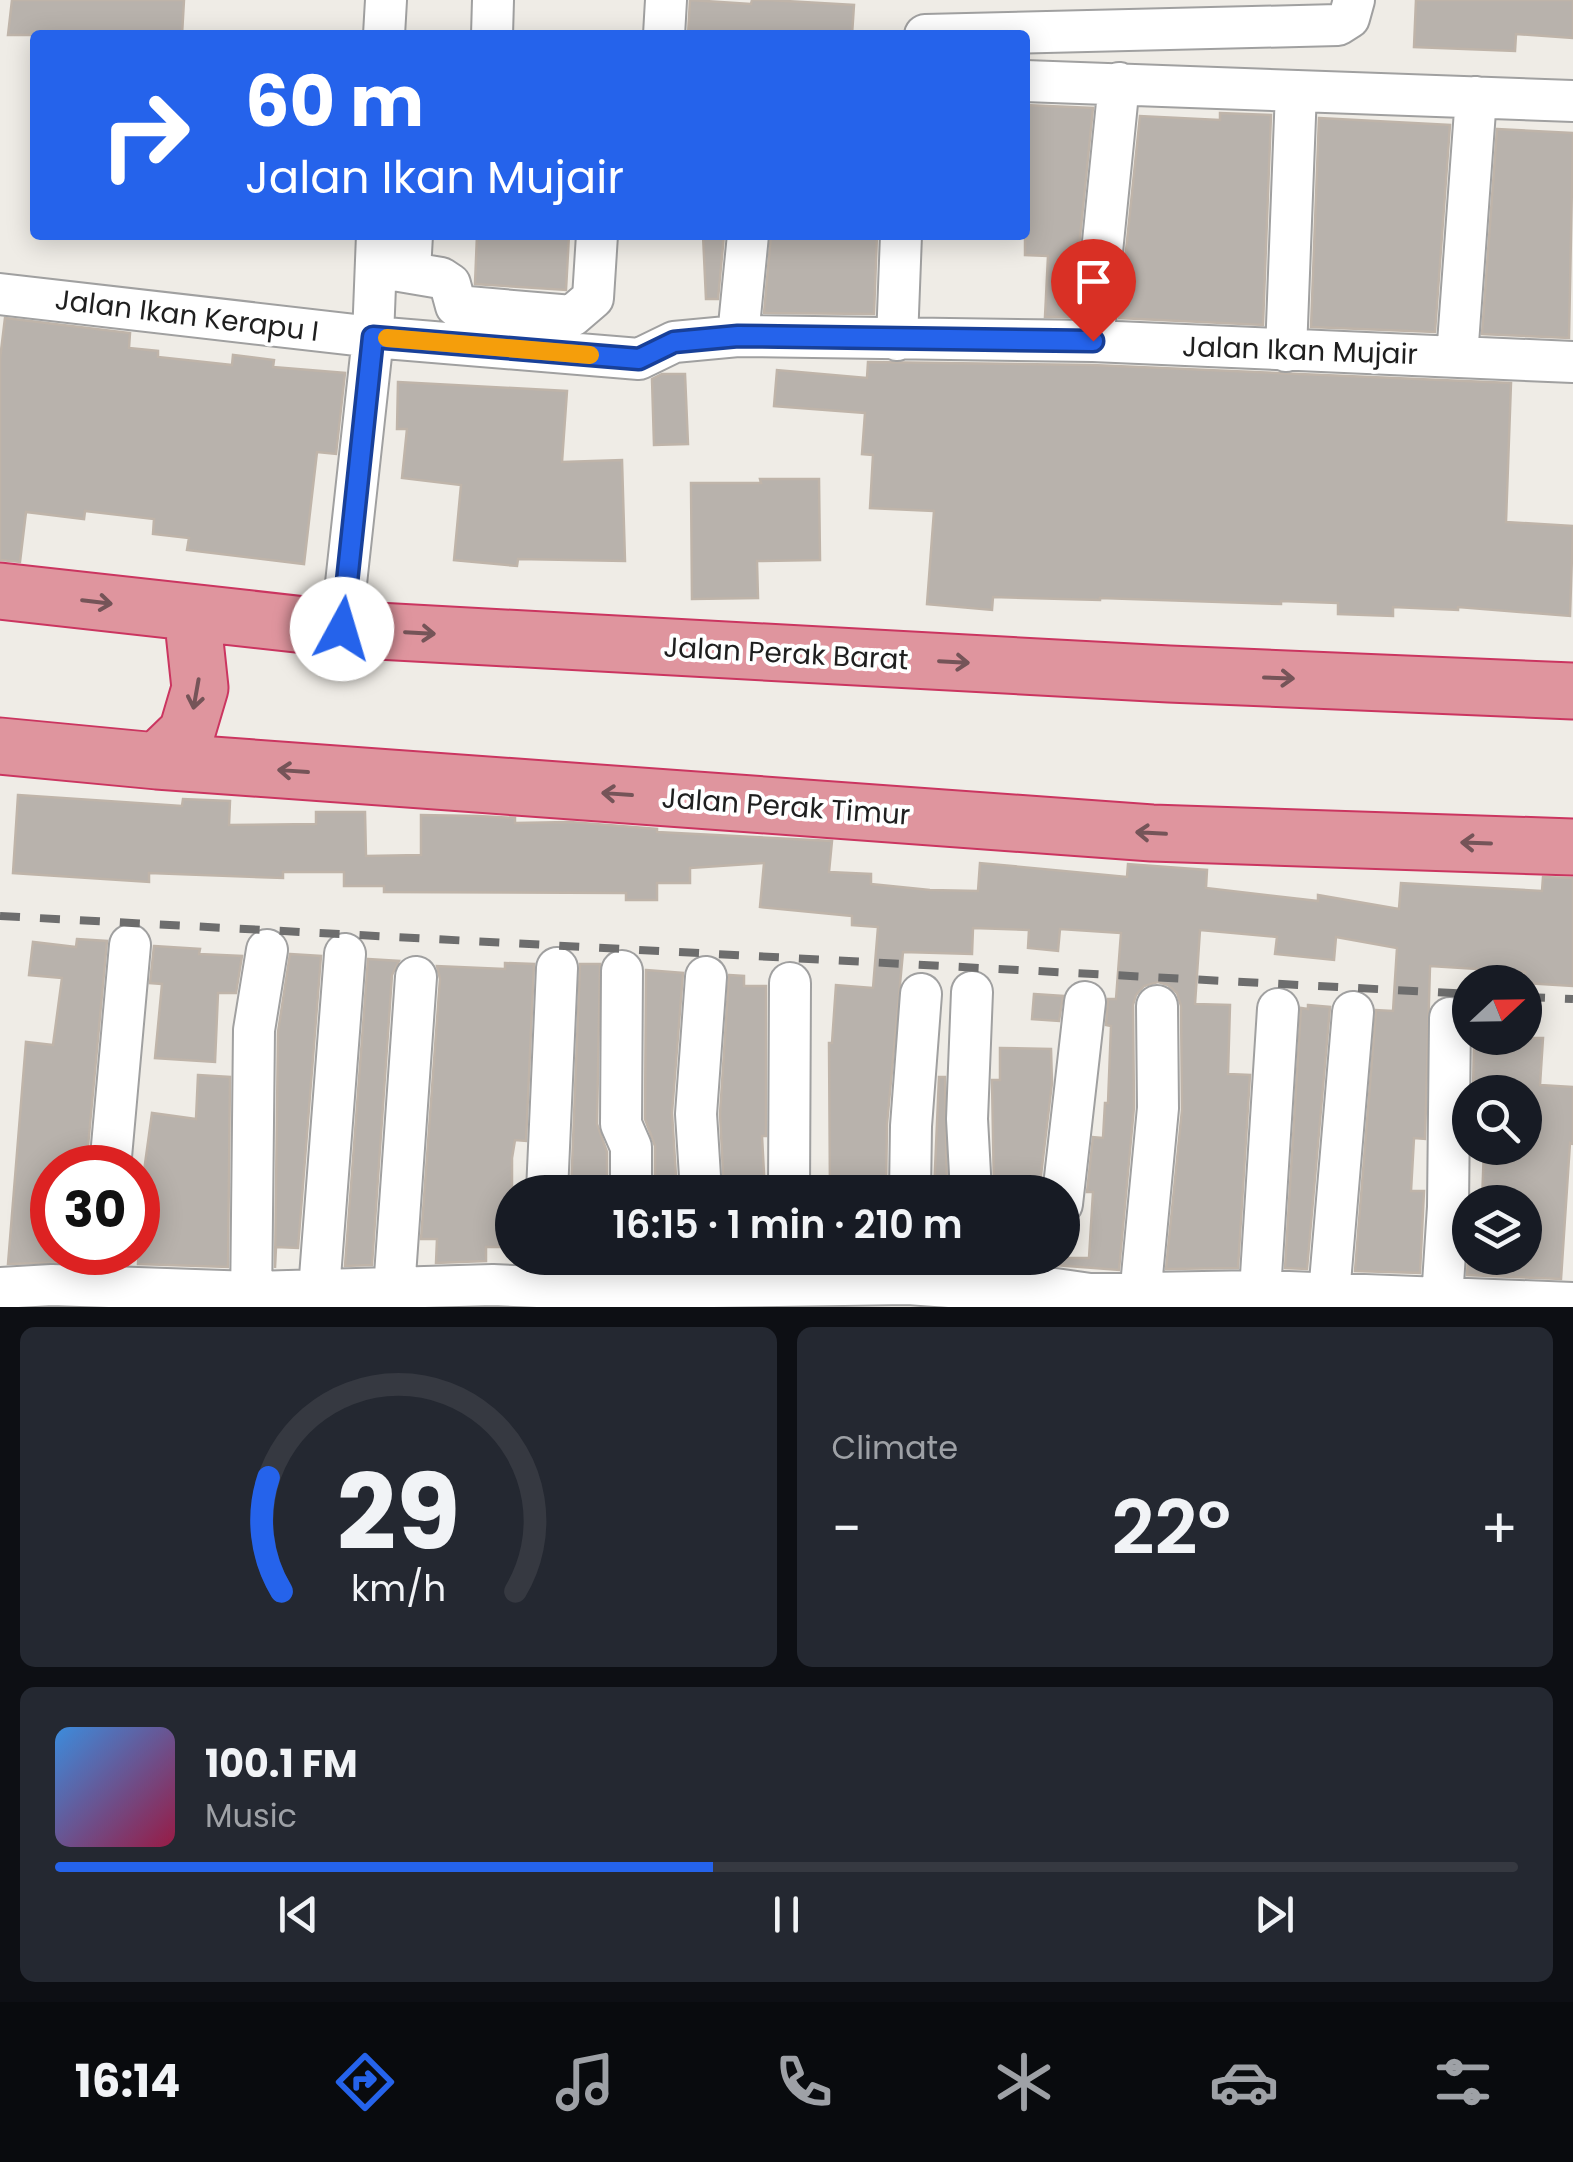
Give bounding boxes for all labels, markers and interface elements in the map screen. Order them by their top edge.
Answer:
text: 60 m [245,52,424,151]
icon: right [80,70,210,200]
text: Jalan Ikan Mujair [245,146,624,209]
pin [1051,239,1136,342]
icon: arrive [1066,254,1121,309]
street label: Jalan Ikan Kerapu I [53,280,321,351]
street label: Jalan Ikan Mujair [1181,327,1419,374]
position arrow [290,577,394,681]
one-way arrow [80,593,112,612]
one-way arrow [404,624,436,643]
street label: Jalan Perak Barat [662,628,910,679]
one-way arrow [938,653,970,672]
one-way arrow [1263,669,1295,688]
one-way arrow [186,677,205,710]
one-way arrow [277,761,310,780]
street label: Jalan Perak Timur [660,778,912,835]
one-way arrow [602,784,634,803]
one-way arrow [1135,823,1167,842]
one-way arrow [1460,834,1492,853]
north arrow [1452,965,1542,1055]
map controls [1452,965,1542,1275]
button: search [1452,1075,1542,1165]
speed limit sign: 30 [30,1145,160,1275]
button: layers [1452,1185,1542,1275]
text: 16:15 · 1 min · 210 m [612,1198,963,1251]
text: Climate [832,1425,958,1470]
text: 29 [337,1440,460,1585]
text: 22° [1111,1475,1231,1580]
text: − [832,1490,862,1567]
text: + [1480,1490,1518,1567]
text: km/h [351,1563,446,1614]
text: 100.1 FM [205,1737,358,1790]
text: Music [205,1793,297,1838]
icon: previous [271,1887,326,1942]
icon: pause [759,1887,814,1942]
icon: next [1247,1887,1302,1942]
icon: directions [330,2047,400,2117]
icon: music [550,2047,620,2117]
icon: phone [769,2047,839,2117]
icon: climate [989,2047,1059,2117]
icon: car [1209,2047,1279,2117]
icon: filters [1428,2047,1498,2117]
text: 16:14 [75,2050,181,2113]

